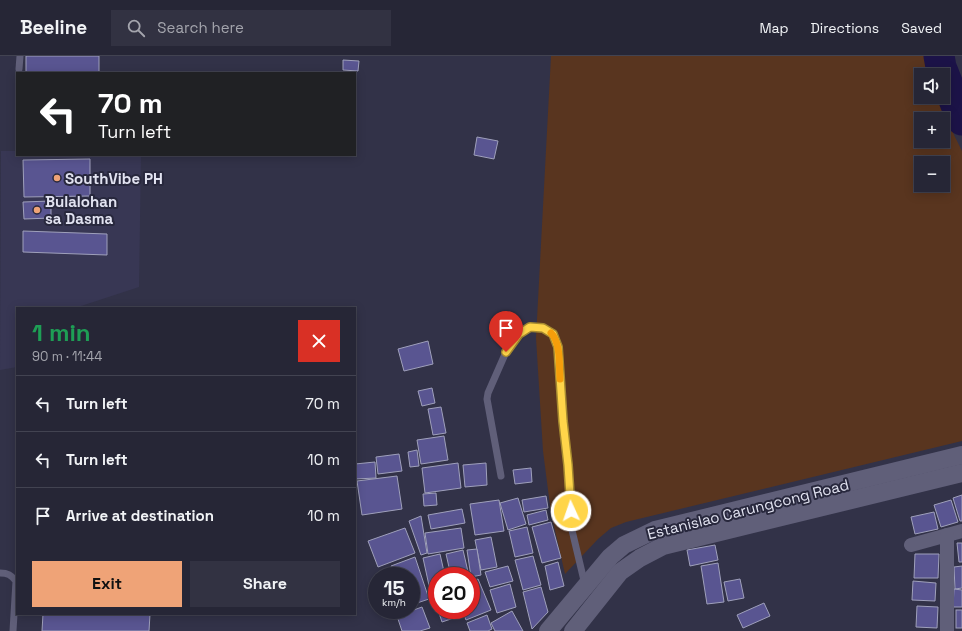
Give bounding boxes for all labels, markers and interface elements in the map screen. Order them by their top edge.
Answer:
search box [111,10,391,46]
text: Beeline [20,15,87,40]
icon: search [125,17,147,39]
text: Search here [157,18,244,37]
text: Map [759,19,789,37]
text: Directions [811,19,879,37]
text: Saved [901,19,942,37]
map controls [914,68,950,192]
button: sound [914,68,950,104]
text: 70 m [98,85,163,121]
icon: left [32,88,84,140]
button: + [914,112,950,148]
text: Turn left [98,120,171,143]
button: − [914,156,950,192]
place label: SouthVibe PH [65,169,163,188]
marker: SouthVibe PH [52,173,62,183]
place label: Bulalohan sa Dasma [45,192,117,228]
marker: Bulalohan sa Dasma [32,205,42,215]
pin [489,311,523,352]
text: 1 min [32,317,91,348]
icon: arrive [495,317,517,339]
button: close [298,320,340,362]
text: 90 m · 11:44 [32,348,102,365]
icon: left [32,393,54,415]
text: Turn left [66,394,128,413]
text: 70 m [305,394,340,413]
icon: left [32,449,54,471]
text: Turn left [66,450,128,469]
text: 10 m [307,450,340,469]
street label: Estanislao Carungcong Road [645,475,851,543]
position arrow [550,490,592,532]
icon: arrive [32,505,54,527]
text: Arrive at destination [66,506,214,525]
text: 10 m [307,506,340,525]
button: Exit [32,561,182,607]
button: Share [190,561,340,607]
speed limit sign: 20 [428,567,480,619]
text: 15 [383,575,405,601]
text: km/h [382,596,406,609]

